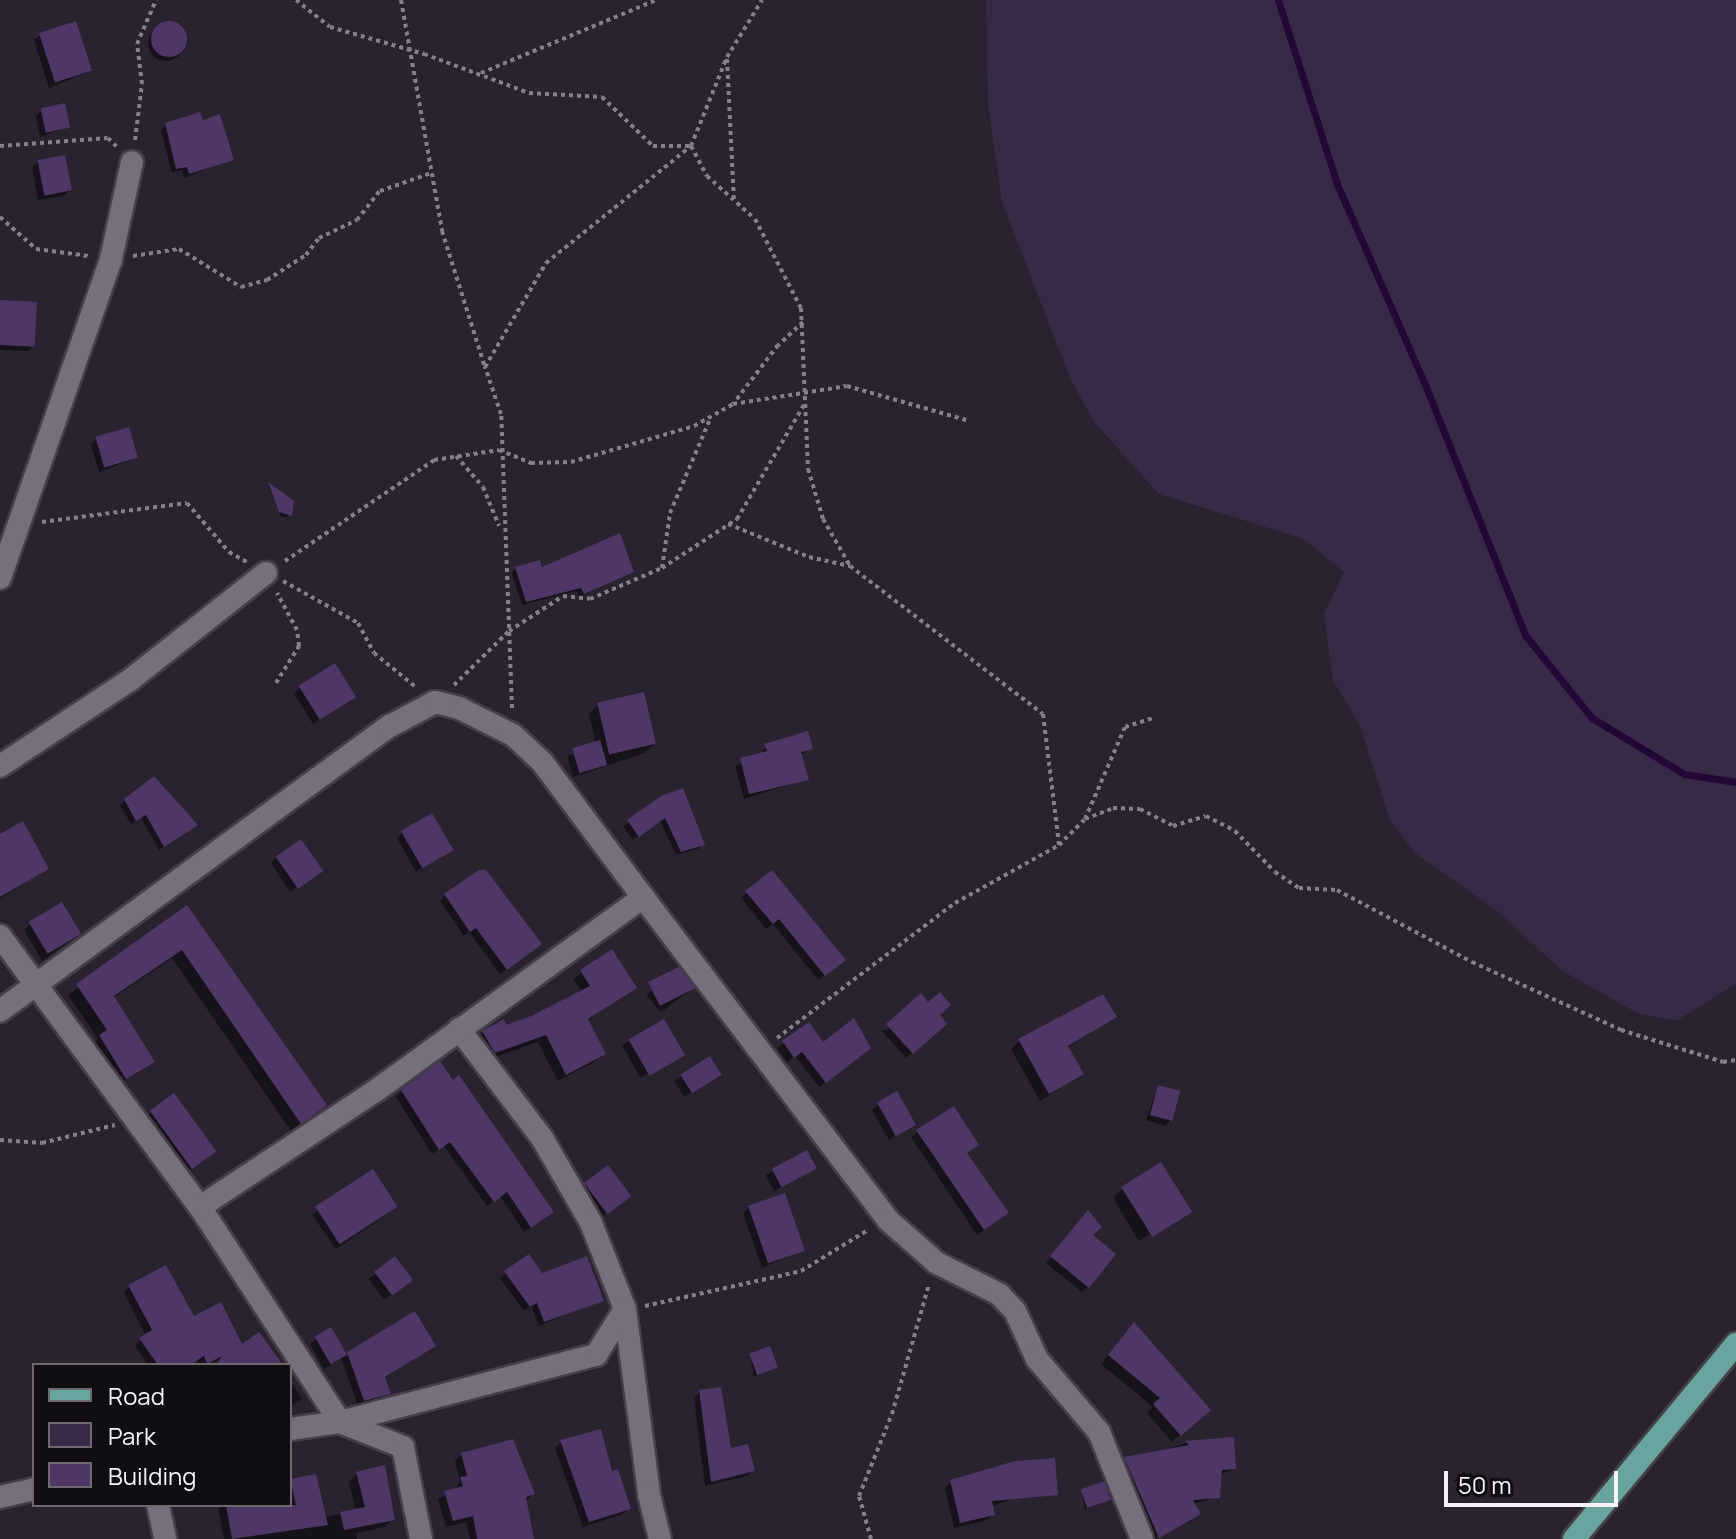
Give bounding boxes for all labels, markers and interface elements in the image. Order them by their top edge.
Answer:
legend [32,1363,292,1507]
text: Road [108,1379,165,1412]
text: Park [108,1419,156,1452]
scale bar [1448,1455,1622,1505]
text: Building [108,1459,196,1492]
text: 50 m [1458,1468,1512,1501]

